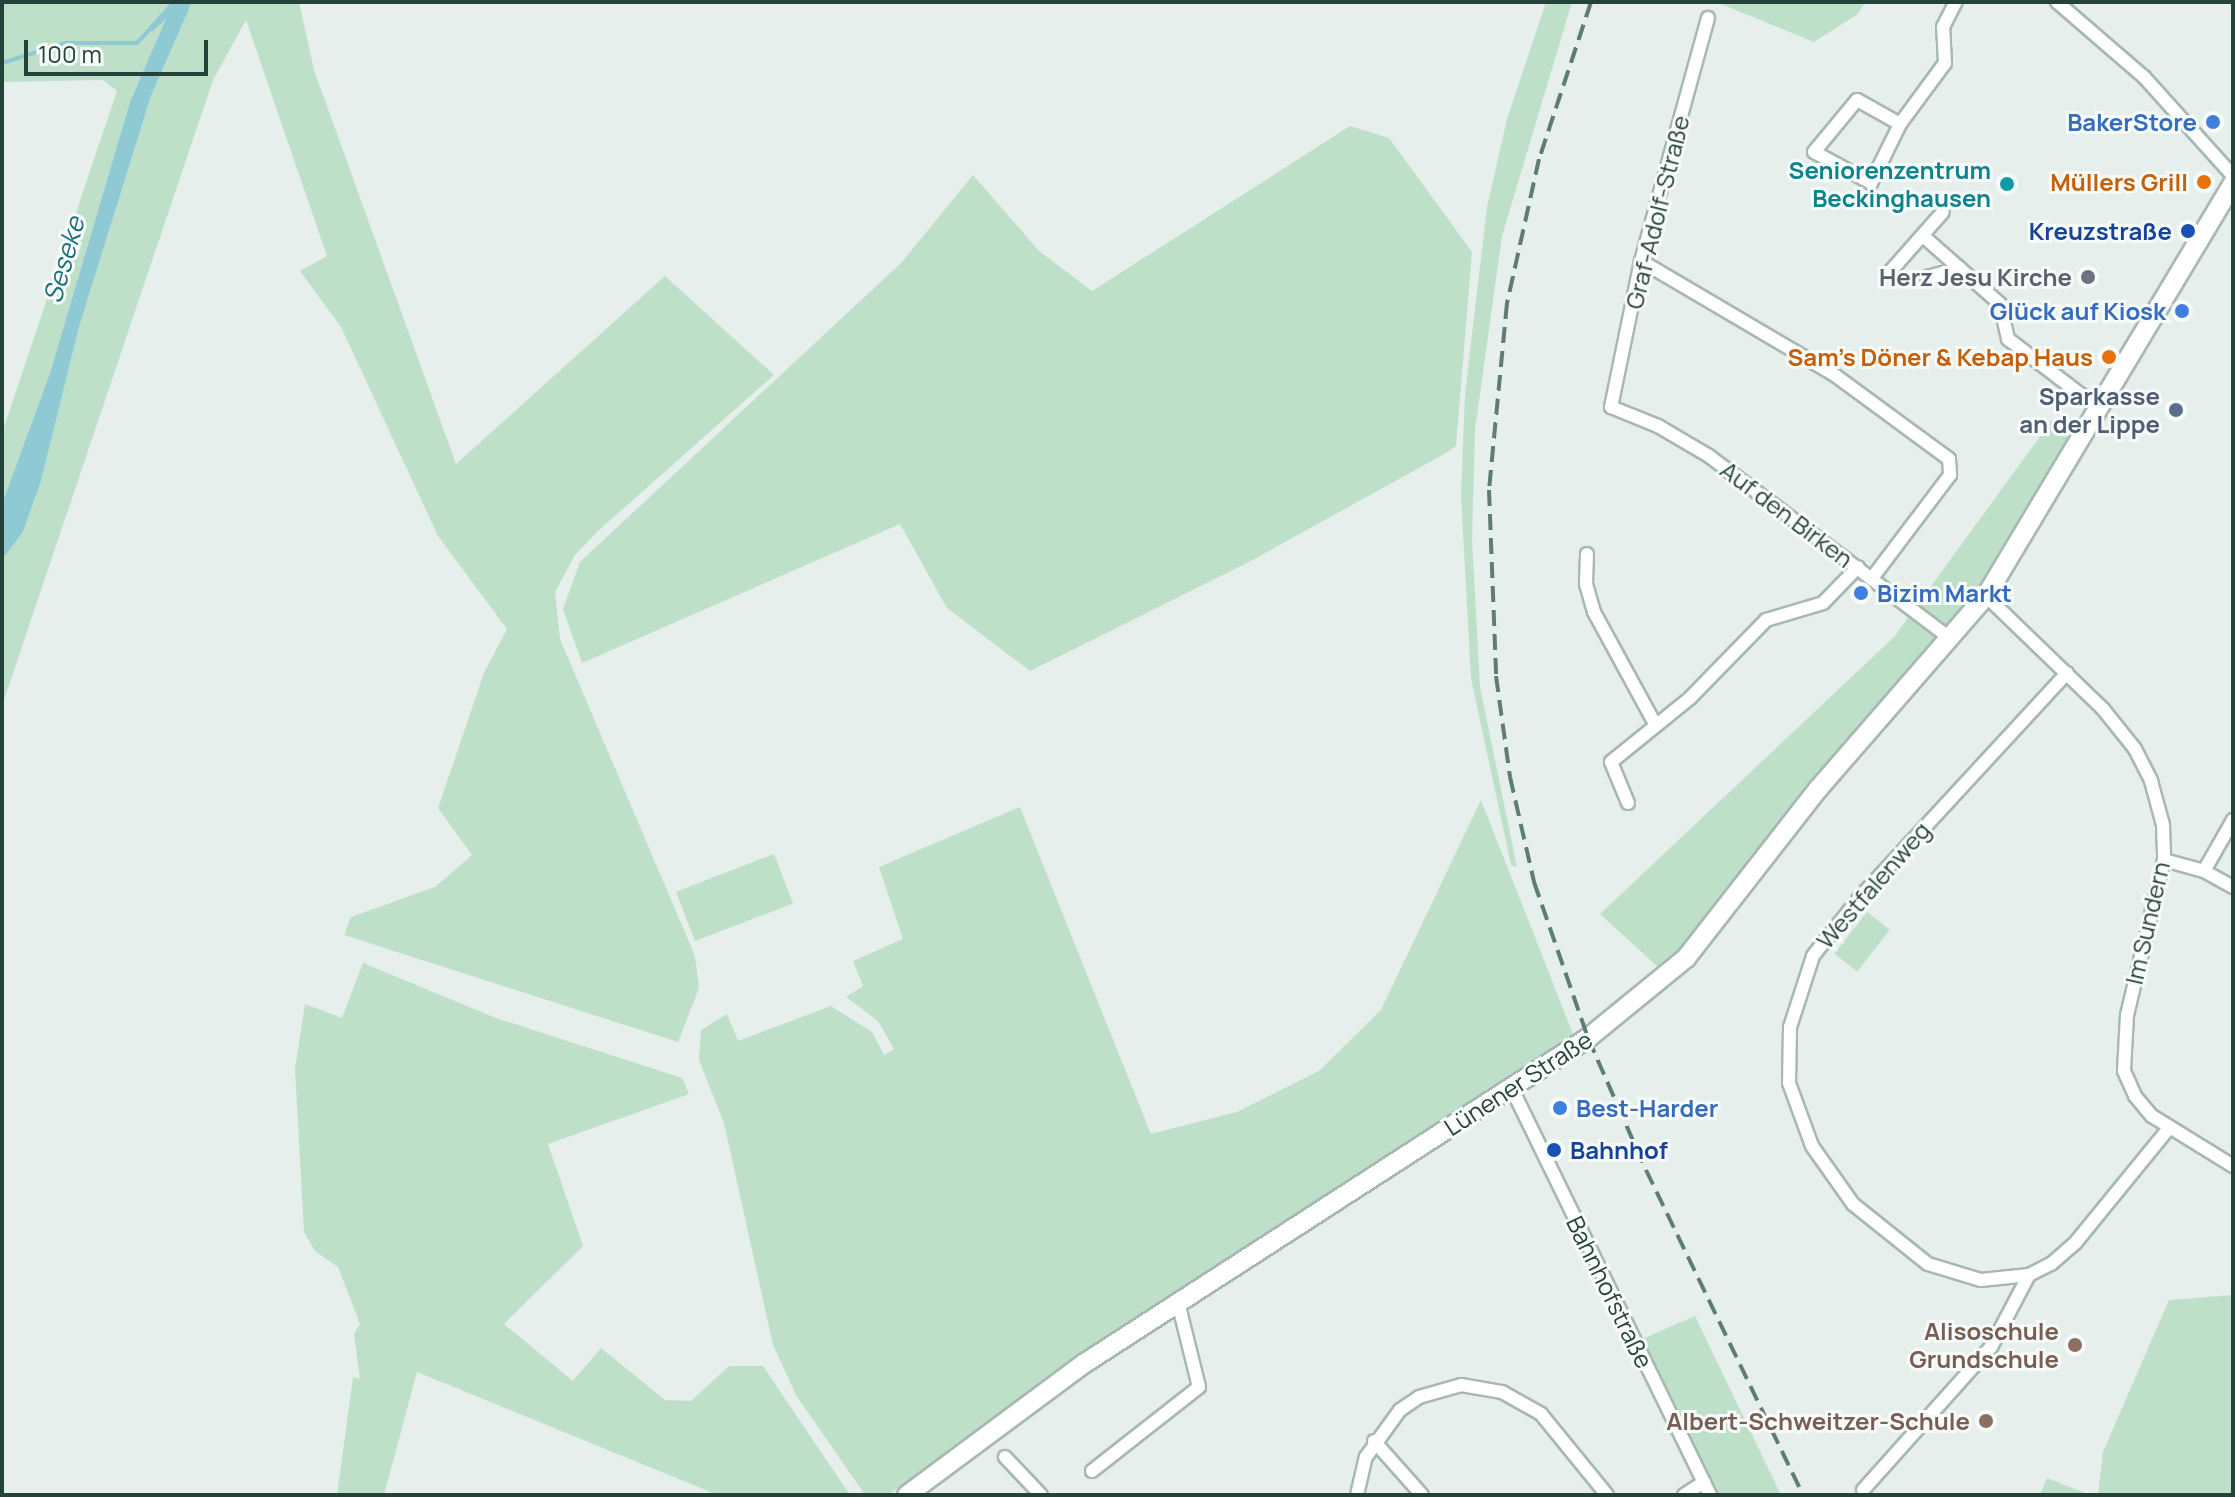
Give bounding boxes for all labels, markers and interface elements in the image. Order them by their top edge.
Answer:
scale bar [28,24,212,74]
text: 100 m [38,37,102,70]
place label: BakerStore [2067,108,2197,136]
street label: Graf-Adolf-Straße [1619,112,1695,312]
marker: BakerStore [2204,113,2222,131]
place label: Seniorenzentrum Beckinghausen [1789,156,1991,212]
place label: Müllers Grill [2050,168,2188,196]
marker: Müllers Grill [2195,173,2213,191]
marker: Seniorenzentrum Beckinghausen [1998,175,2016,193]
water label: Seseke [37,213,91,307]
place label: Kreuzstraße [2029,217,2172,245]
marker: Kreuzstraße [2179,222,2197,240]
place label: Herz Jesu Kirche [1879,263,2072,291]
marker: Herz Jesu Kirche [2079,268,2097,286]
place label: Glück auf Kiosk [1990,297,2166,325]
marker: Glück auf Kiosk [2173,302,2191,320]
place label: Sam's Döner & Kebap Haus [1788,343,2093,371]
marker: Sam's Döner & Kebap Haus [2100,348,2118,366]
place label: Sparkasse an der Lippe [2019,382,2160,438]
marker: Sparkasse an der Lippe [2167,401,2185,419]
street label: Auf den Birken [1715,455,1859,573]
place label: Bizim Markt [1877,579,2012,607]
marker: Bizim Markt [1852,584,1870,602]
street label: Westfalenweg [1810,816,1936,954]
street label: Im Sundern [2119,859,2175,987]
street label: Lünener Straße [1439,1025,1597,1141]
place label: Best-Harder [1576,1094,1718,1122]
marker: Best-Harder [1551,1099,1569,1117]
place label: Bahnhof [1570,1136,1668,1164]
marker: Bahnhof [1545,1141,1563,1159]
street label: Bahnhofstraße [1561,1211,1659,1373]
place label: Alisoschule Grundschule [1909,1317,2059,1373]
marker: Alisoschule Grundschule [2066,1336,2084,1354]
place label: Albert-Schweitzer-Schule [1666,1407,1970,1435]
marker: Albert-Schweitzer-Schule [1977,1412,1995,1430]

